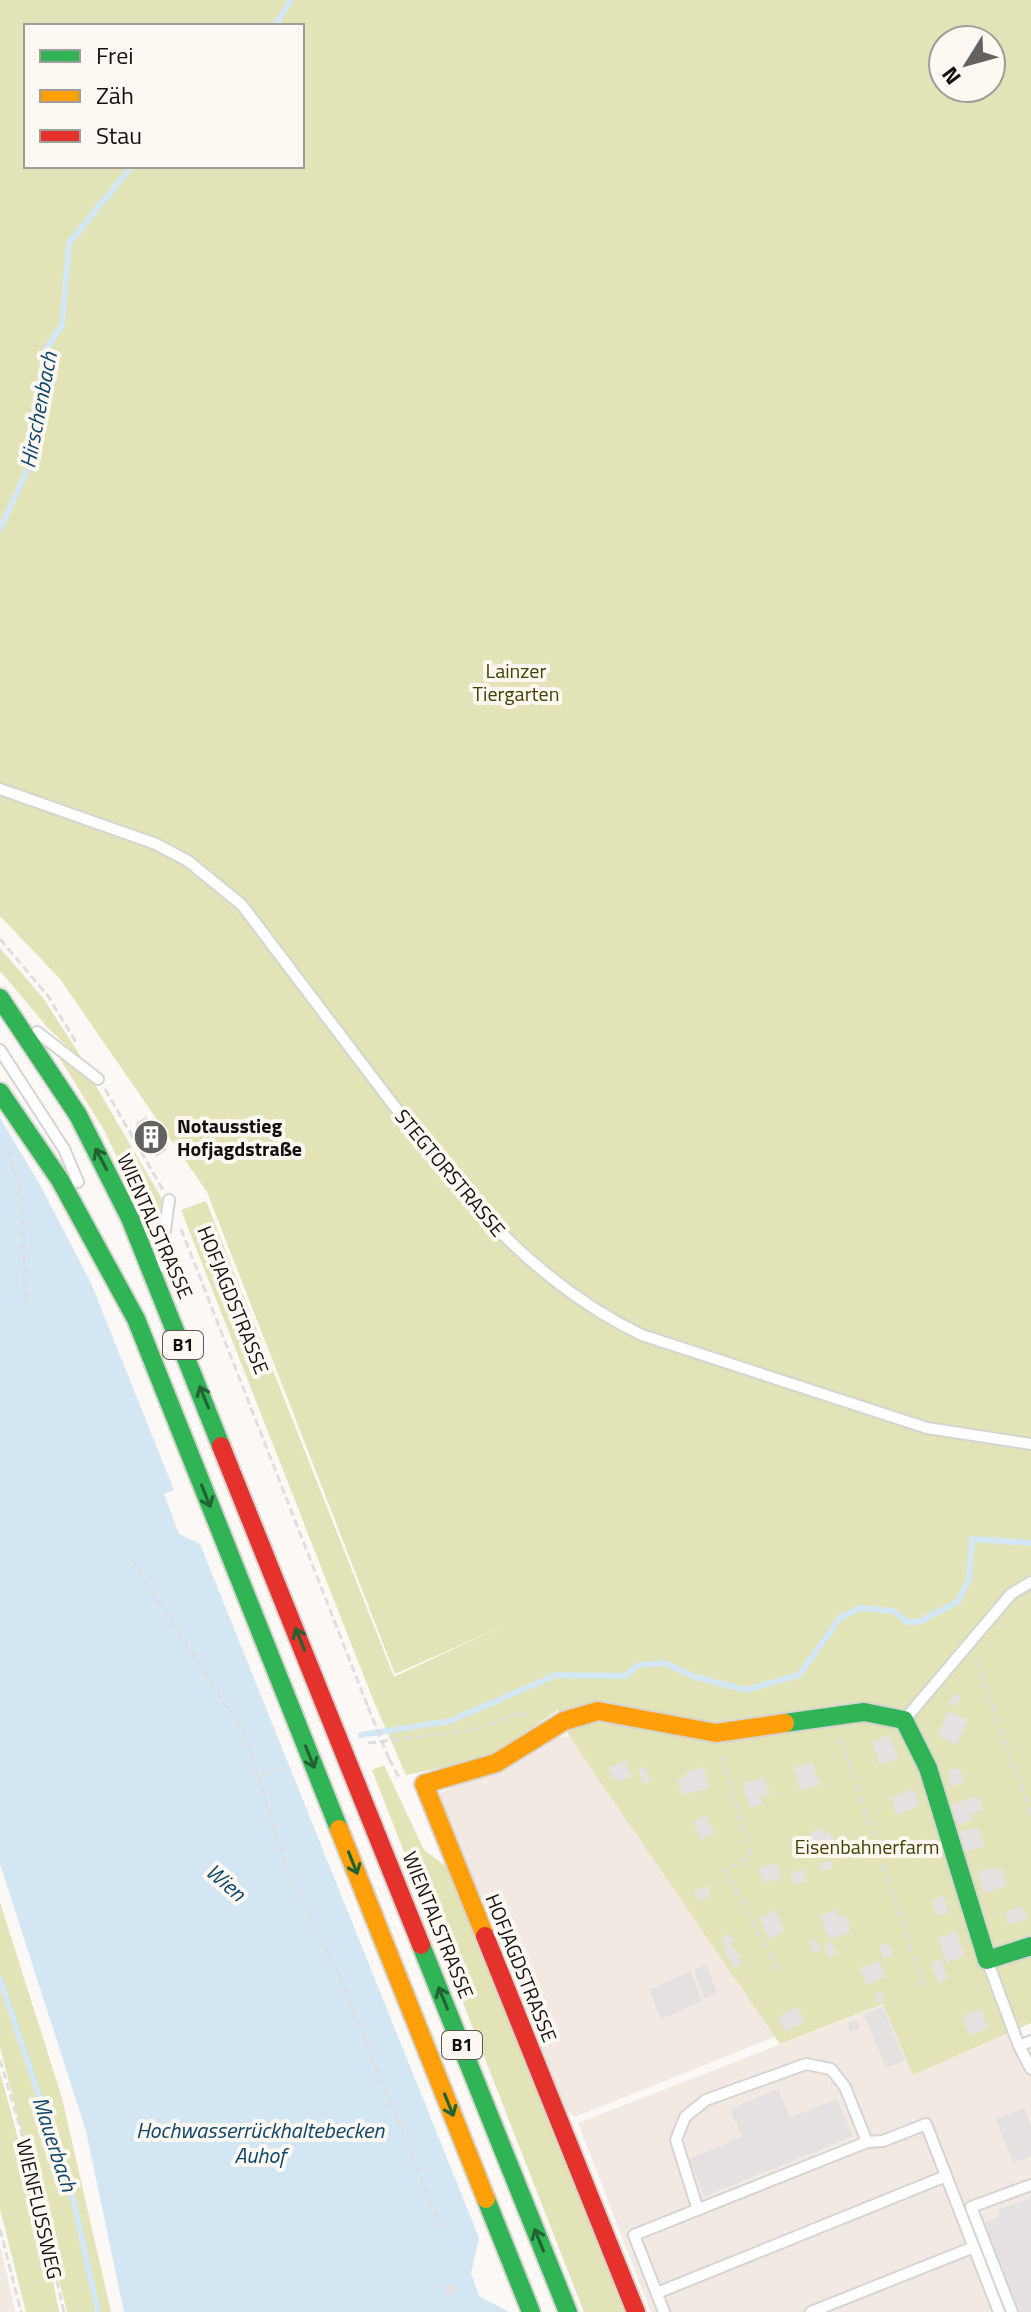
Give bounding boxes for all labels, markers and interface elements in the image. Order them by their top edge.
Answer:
legend [24,24,304,168]
north arrow [927,24,1007,104]
text: Frei [96,37,134,73]
text: N [933,60,969,92]
text: Zäh [96,77,134,113]
text: Stau [96,117,142,153]
water label: Hirschenbach [10,348,66,471]
park label: Lainzer Tiergarten [473,655,559,709]
street label: STEGTORSTRASSE [388,1102,513,1243]
place label: Notausstieg Hofjagdstraße [177,1110,302,1164]
building icon: Notausstieg Hofjagdstraße [132,1118,170,1156]
one-way arrow [93,1147,108,1171]
street label: WIENTALSTRASSE [109,1148,201,1304]
street label: HOFJAGDSTRASSE [190,1221,277,1379]
road number: B1 [163,1331,203,1359]
one-way arrow [196,1385,210,1410]
one-way arrow [200,1483,215,1508]
one-way arrow [292,1627,306,1652]
one-way arrow [304,1744,319,1769]
park label: Eisenbahnerfarm [795,1831,939,1862]
street label: WIENTALSTRASSE [395,1847,482,2003]
one-way arrow [347,1850,361,1875]
water label: Wien [198,1855,255,1910]
street label: HOFJAGDSTRASSE [478,1889,565,2047]
one-way arrow [435,1986,449,2011]
road number: B1 [442,2031,482,2059]
water label: Mauerbach [24,2092,87,2197]
one-way arrow [443,2092,457,2117]
water label: Hochwasserrückhaltebecken Auhof [136,2113,385,2172]
street label: WIENFLUSSWEG [8,2136,71,2282]
one-way arrow [531,2228,545,2253]

